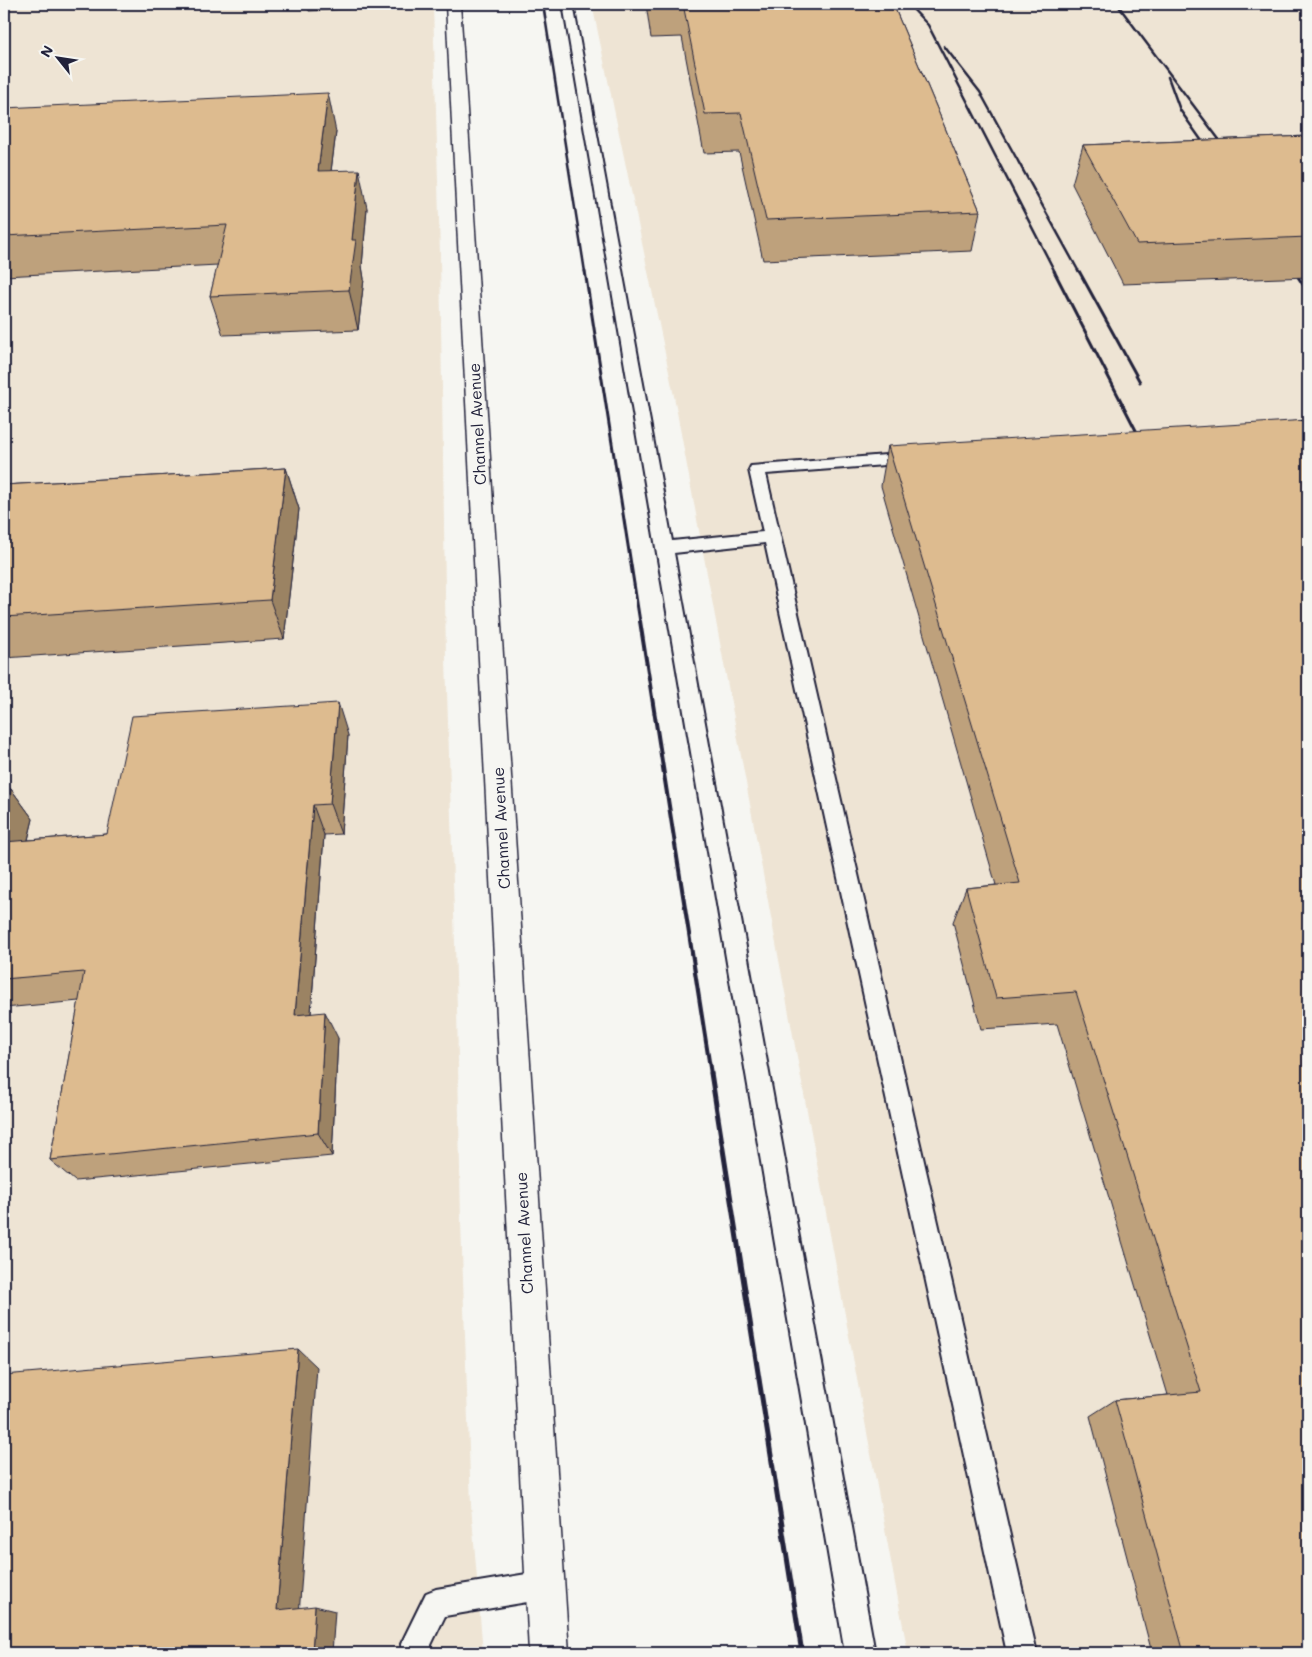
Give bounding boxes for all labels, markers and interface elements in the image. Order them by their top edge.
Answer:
north arrow [32,32,82,82]
text: N [35,42,57,61]
street label: Channel Avenue [463,362,490,486]
street label: Channel Avenue [487,766,514,890]
street label: Channel Avenue [510,1171,537,1295]

